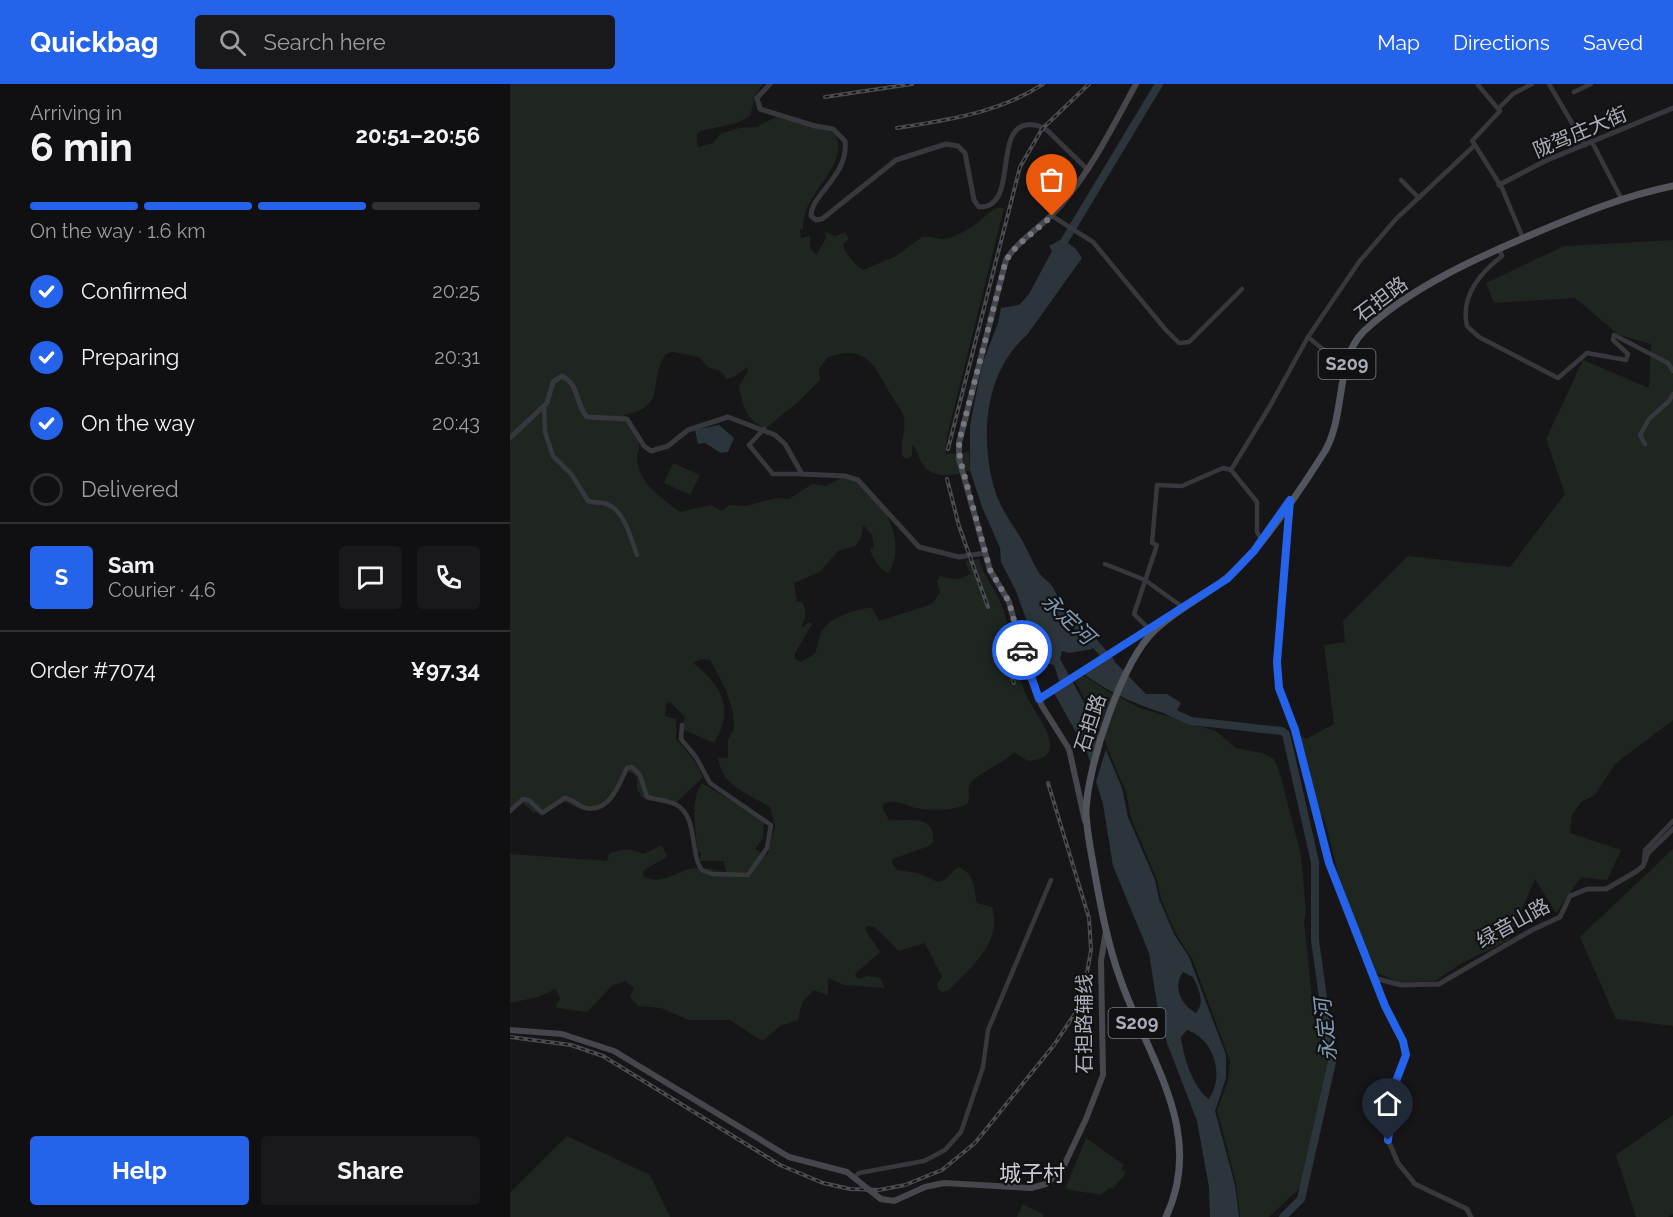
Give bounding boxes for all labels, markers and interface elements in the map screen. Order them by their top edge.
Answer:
search box [195,15,615,69]
text: Quickbag [30,26,159,59]
icon: search [216,26,249,59]
text: Search here [264,29,386,55]
text: Map [1377,30,1420,55]
text: Directions [1453,30,1550,55]
text: Saved [1583,30,1643,55]
text: Arriving in [30,101,122,125]
street label: 陇驾庄大街 [1529,101,1631,163]
text: 20:51–20:56 [356,122,480,148]
text: 6 min [30,124,133,170]
pin [1026,154,1077,216]
icon: bag [1035,163,1068,196]
text: On the way · 1.6 km [30,219,206,243]
street label: 石担路 [1350,271,1412,327]
icon: check [30,275,63,308]
text: Confirmed [81,278,188,304]
text: 20:25 [432,279,480,303]
icon: check [30,341,63,374]
text: Preparing [81,344,179,370]
text: 20:31 [434,345,480,369]
road number: S209 [1318,349,1376,379]
icon: check [30,407,63,440]
text: On the way [81,410,195,436]
text: 20:43 [432,411,480,435]
text: Delivered [81,476,179,502]
button: chat [339,546,402,609]
button: phone [417,546,480,609]
text: Sam [108,552,155,578]
text: S [55,564,68,590]
text: Courier · 4.6 [108,578,216,602]
water label: 永定河 [1037,588,1103,652]
courier [992,620,1052,680]
icon: car [1006,634,1039,667]
text: Order #7074 [30,657,156,683]
text: ¥97.34 [410,657,480,683]
street label: 石担路 [1069,691,1111,755]
street label: 绿音山路 [1472,893,1554,953]
street label: 石担路辅线 [1072,974,1096,1074]
water label: 永定河 [1309,993,1341,1063]
road number: S209 [1108,1008,1166,1038]
pin [1362,1078,1413,1140]
icon: home [1371,1087,1404,1120]
button: Help [30,1136,249,1205]
button: Share [261,1136,480,1205]
district label: 城子村 [999,1160,1065,1186]

